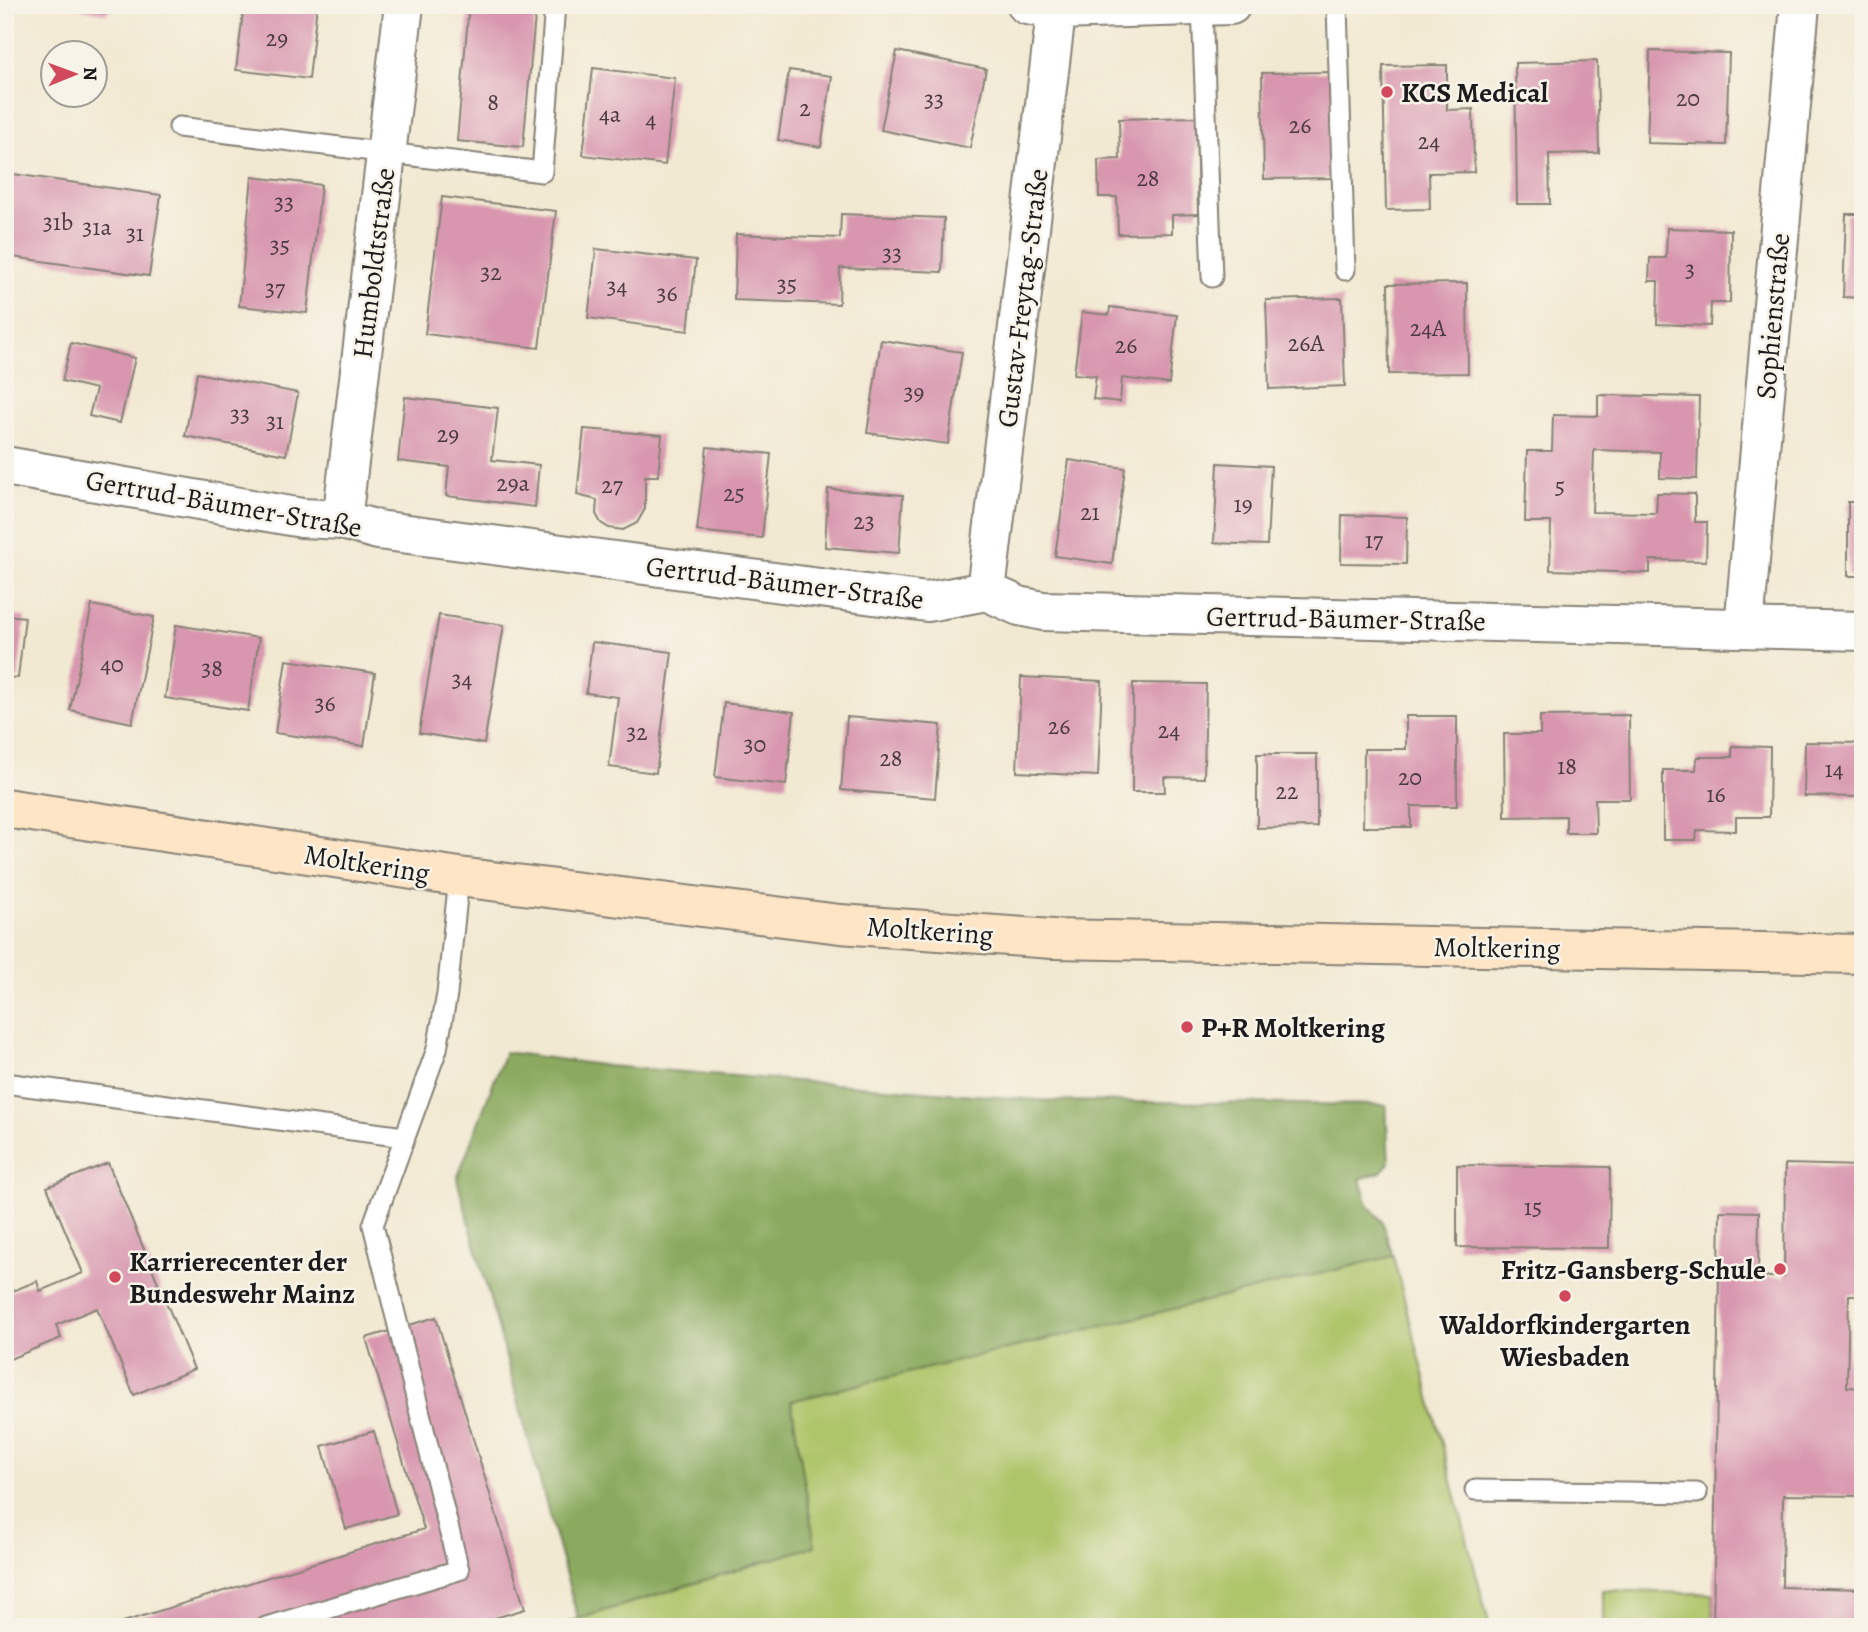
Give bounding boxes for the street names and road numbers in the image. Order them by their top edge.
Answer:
street label: Humboldtstraße [343,166,405,361]
street label: Gustav-Freytag-Straße [988,166,1058,430]
street label: Sophienstraße [1747,231,1799,401]
street label: Gertrud-Bäumer-Straße [83,461,365,547]
street label: Gertrud-Bäumer-Straße [644,547,926,619]
street label: Gertrud-Bäumer-Straße [1206,598,1486,640]
street label: Moltkering [301,835,433,893]
street label: Moltkering [865,908,995,954]
street label: Moltkering [1433,928,1561,968]

